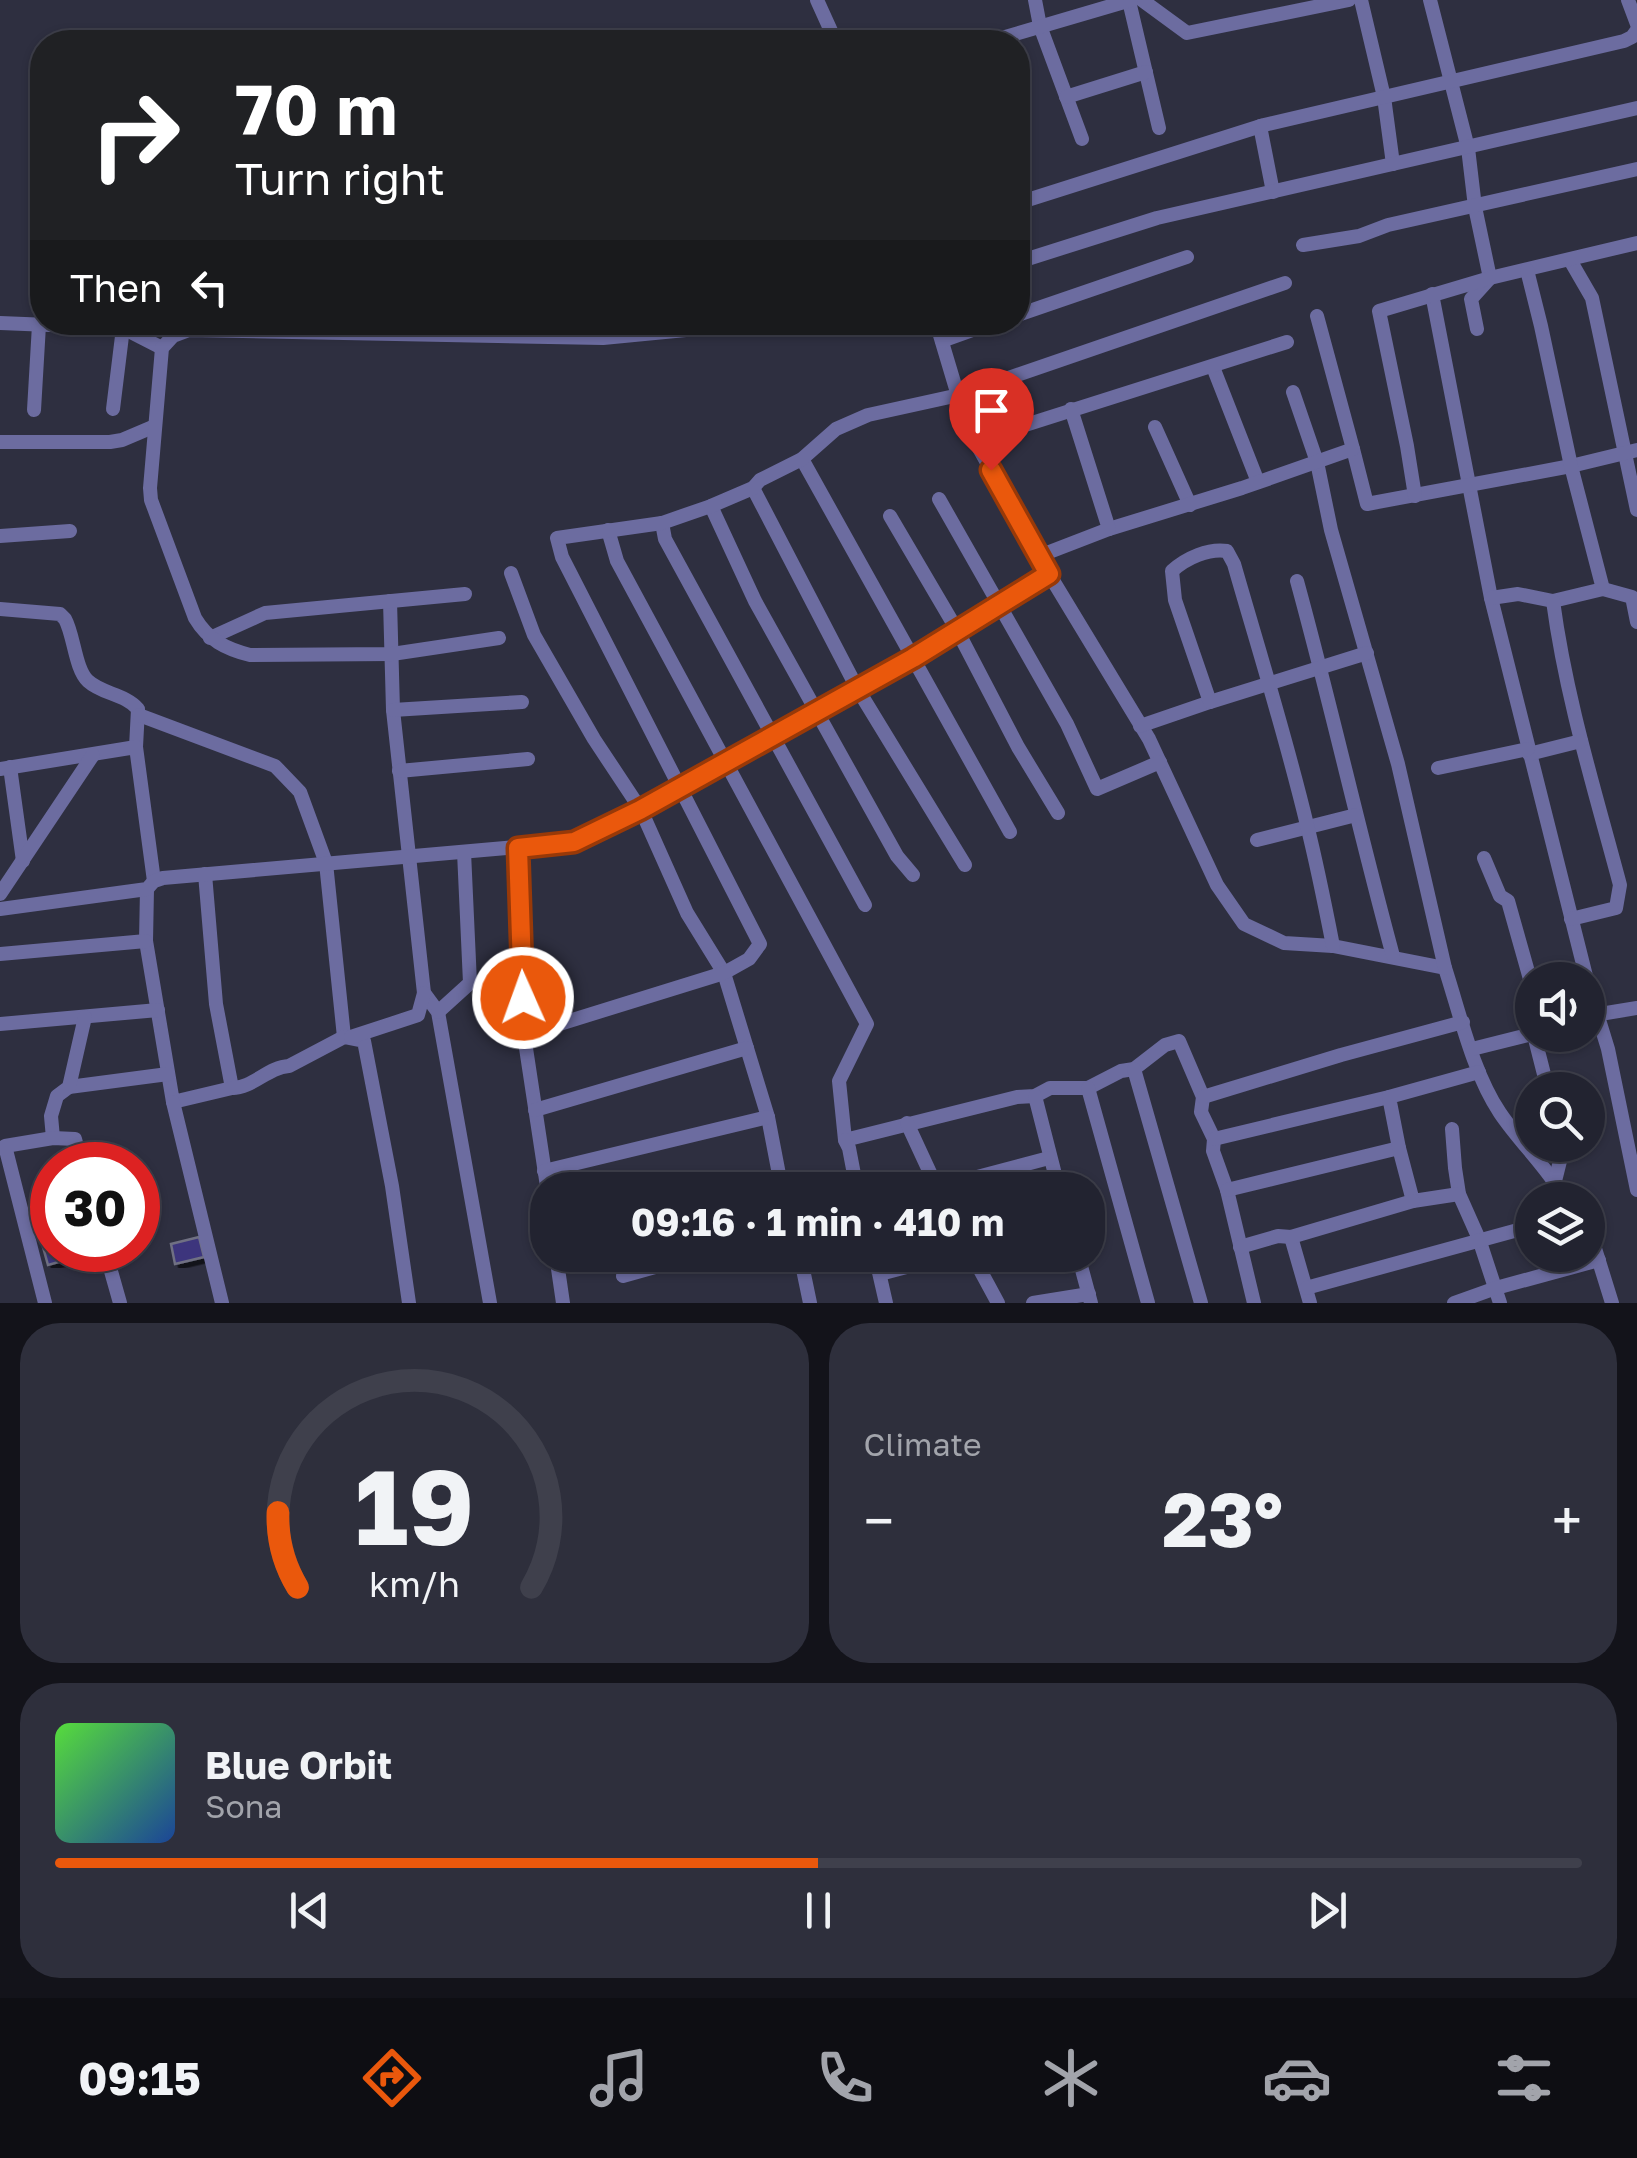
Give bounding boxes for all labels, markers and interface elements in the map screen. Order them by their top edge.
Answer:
text: 70 m [235,66,397,150]
icon: right [70,70,200,200]
text: Turn right [235,151,445,205]
icon: left [182,260,237,315]
text: Then [70,265,162,310]
pin [949,368,1034,471]
icon: arrive [964,383,1019,438]
position arrow [471,946,575,1050]
map controls [1515,962,1605,1272]
button: sound [1515,962,1605,1052]
button: search [1515,1072,1605,1162]
speed limit sign: 30 [30,1142,160,1272]
button: layers [1515,1182,1605,1272]
text: 09:16 · 1 min · 410 m [631,1199,1004,1244]
text: Climate [864,1425,982,1463]
text: 19 [354,1443,474,1568]
text: 23° [1162,1473,1283,1564]
text: − [864,1487,894,1553]
text: + [1552,1487,1582,1553]
text: km/h [369,1562,460,1605]
text: Blue Orbit [205,1742,392,1787]
text: Sona [205,1787,282,1825]
icon: previous [282,1883,337,1938]
icon: pause [791,1883,846,1938]
icon: next [1300,1883,1355,1938]
icon: directions [357,2043,427,2113]
icon: music [584,2043,654,2113]
icon: phone [810,2043,880,2113]
icon: climate [1036,2043,1106,2113]
icon: car [1262,2043,1332,2113]
icon: filters [1489,2043,1559,2113]
text: 09:15 [78,2051,201,2105]

